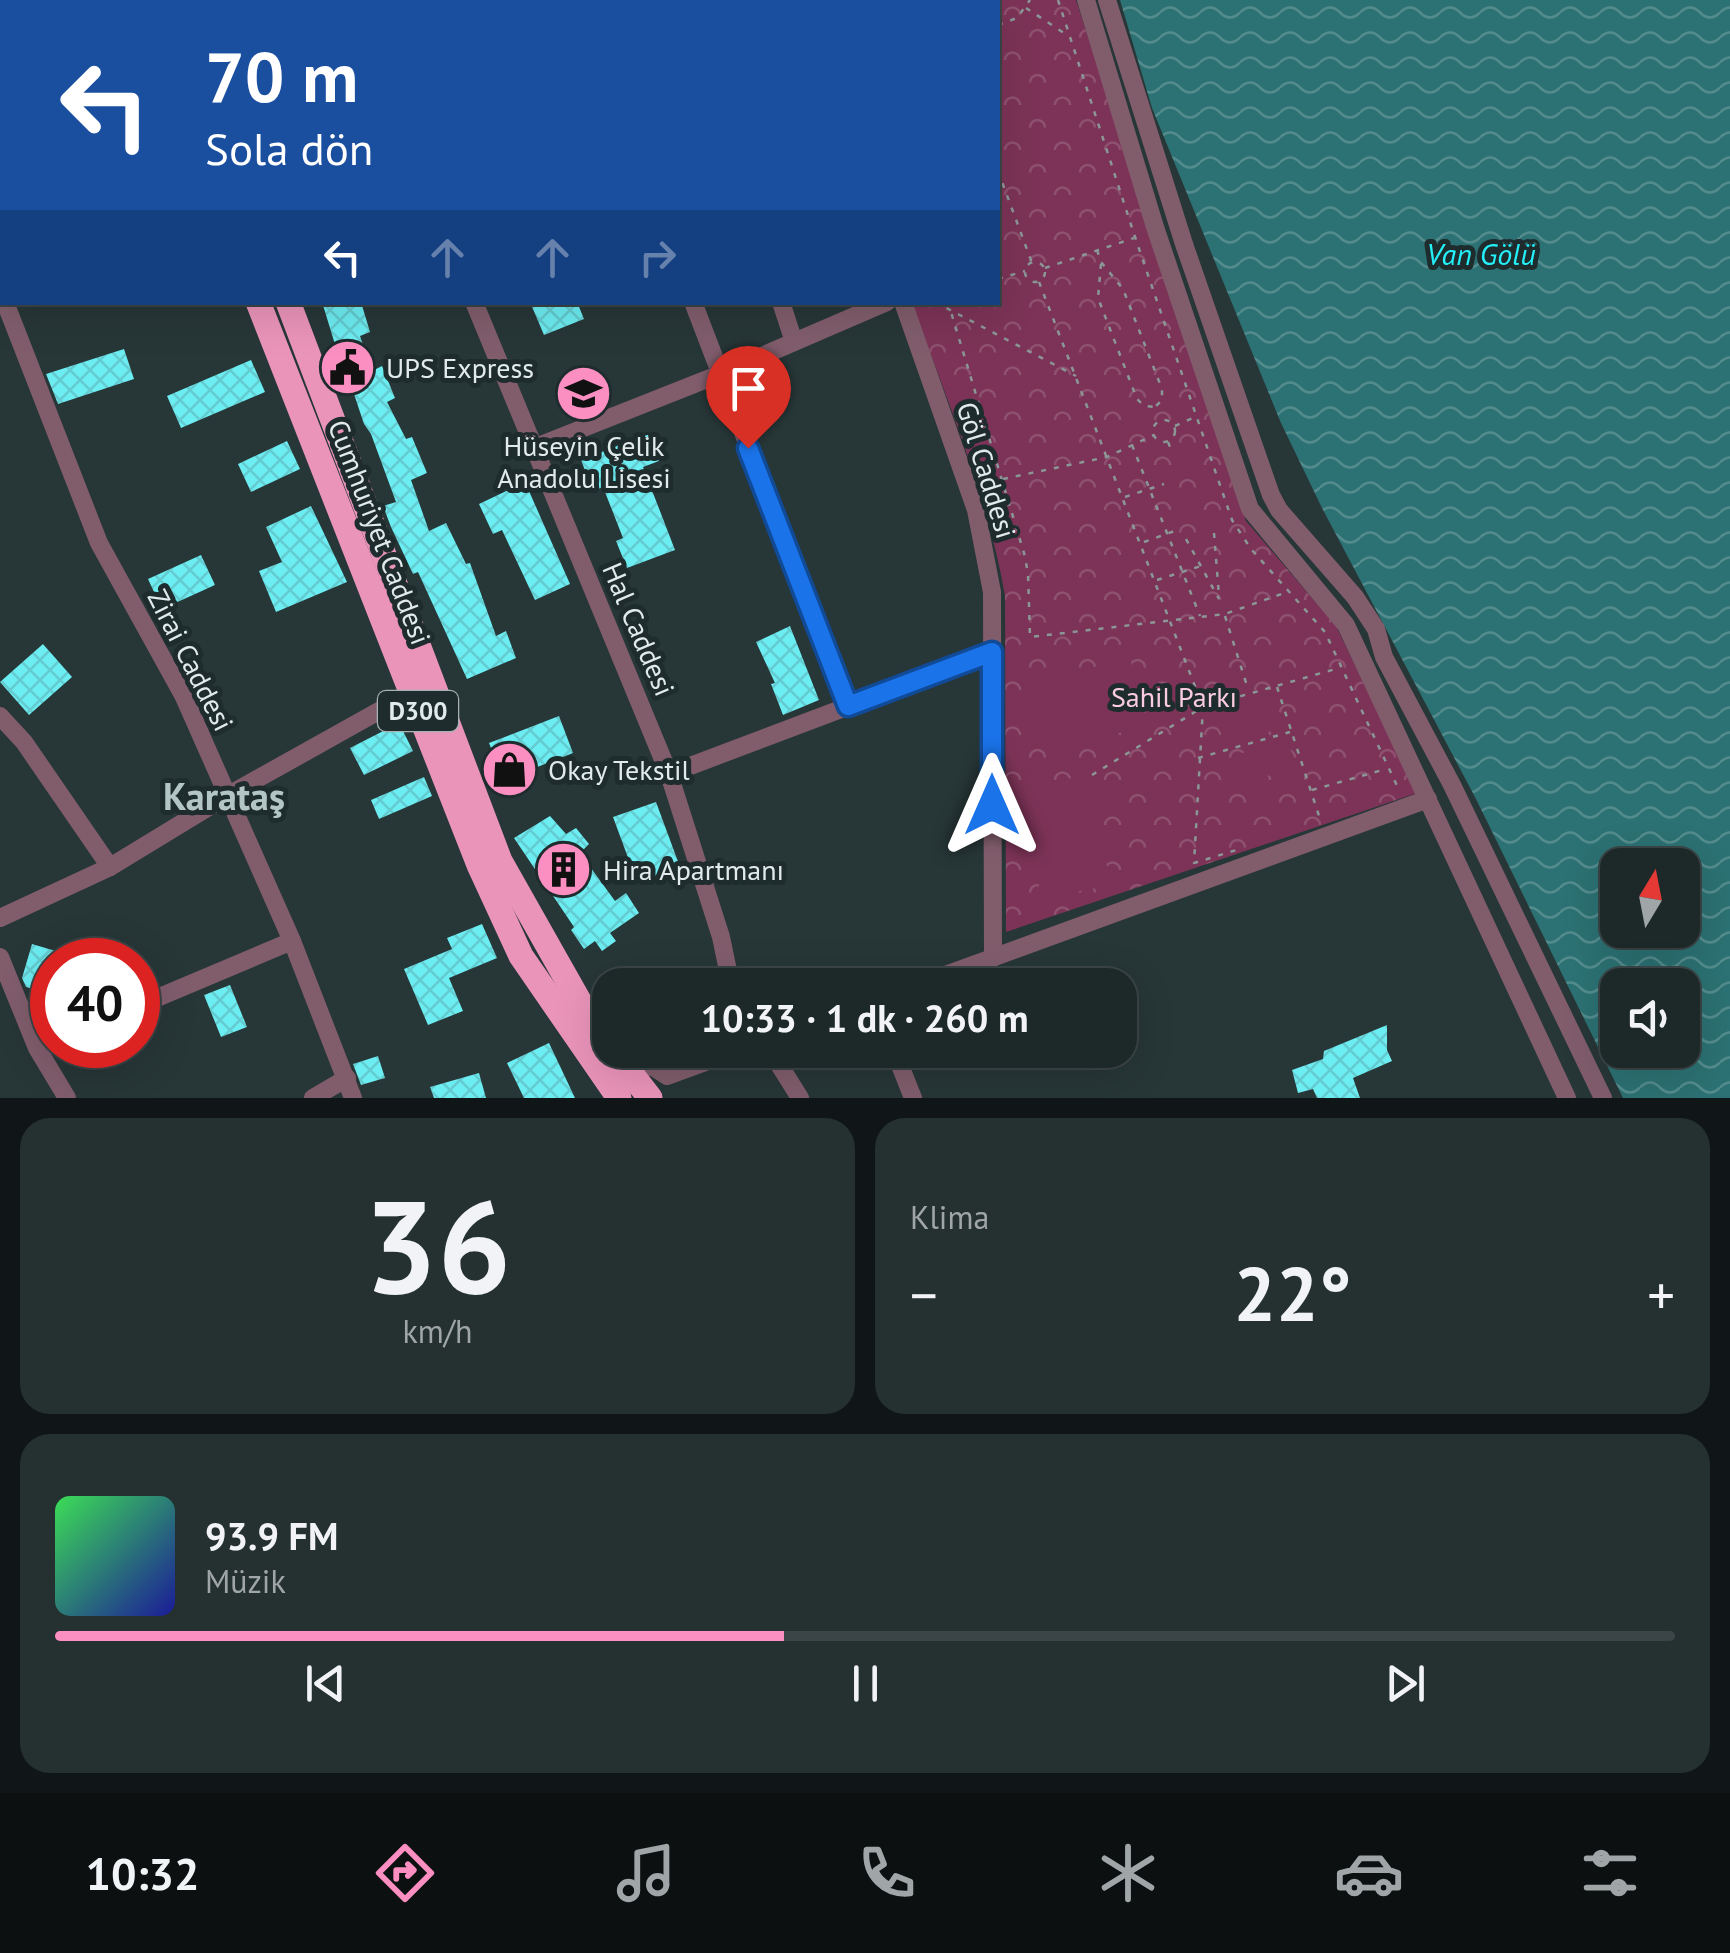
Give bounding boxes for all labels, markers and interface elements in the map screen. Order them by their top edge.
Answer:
text: 70 m [205,31,358,121]
icon: left [40,40,170,170]
text: Sola dön [205,119,373,177]
icon: left [315,230,370,285]
icon: ahead [420,230,475,285]
icon: ahead [525,230,580,285]
icon: right [630,230,685,285]
water label: Van Gölü [1426,234,1536,273]
public building icon: UPS Express [317,337,377,397]
pin [706,346,791,449]
place label: UPS Express [386,349,534,386]
icon: arrive [721,361,776,416]
school or university icon: Hüseyin Çelik Anadolu Lisesi [554,364,614,424]
street label: Göl Caddesi [949,397,1025,543]
street label: Cumhuriyet Caddesi [320,414,440,650]
place label: Hüseyin Çelik Anadolu Lisesi [497,427,671,496]
street label: Hal Caddesi [594,557,684,701]
street label: Zirai Caddesi [140,583,242,737]
park label: Sahil Parkı [1111,678,1237,715]
road number: D300 [378,691,458,731]
shop icon: Okay Tekstil [479,739,539,799]
place label: Okay Tekstil [548,751,690,788]
position arrow [940,753,1044,857]
district label: Karataş [163,771,285,820]
building icon: Hira Apartmanı [534,839,594,899]
north arrow [1600,848,1700,948]
map controls [1600,848,1700,1068]
place label: Hira Apartmanı [603,851,784,888]
speed limit sign: 40 [30,938,160,1068]
button: sound [1600,968,1700,1068]
text: 10:33 · 1 dk · 260 m [700,993,1029,1042]
text: 36 [364,1161,511,1329]
text: Klima [910,1196,989,1238]
text: 22° [1234,1245,1351,1342]
text: − [910,1259,938,1330]
text: + [1647,1259,1675,1330]
text: km/h [402,1310,473,1352]
text: 93.9 FM [205,1511,338,1560]
text: Müzik [205,1560,286,1602]
icon: previous [298,1656,353,1711]
icon: pause [838,1656,893,1711]
icon: next [1378,1656,1433,1711]
icon: directions [370,1838,440,1908]
icon: music [611,1838,681,1908]
icon: phone [852,1838,922,1908]
icon: climate [1093,1838,1163,1908]
icon: car [1334,1838,1404,1908]
icon: filters [1575,1838,1645,1908]
text: 10:32 [85,1844,200,1902]

